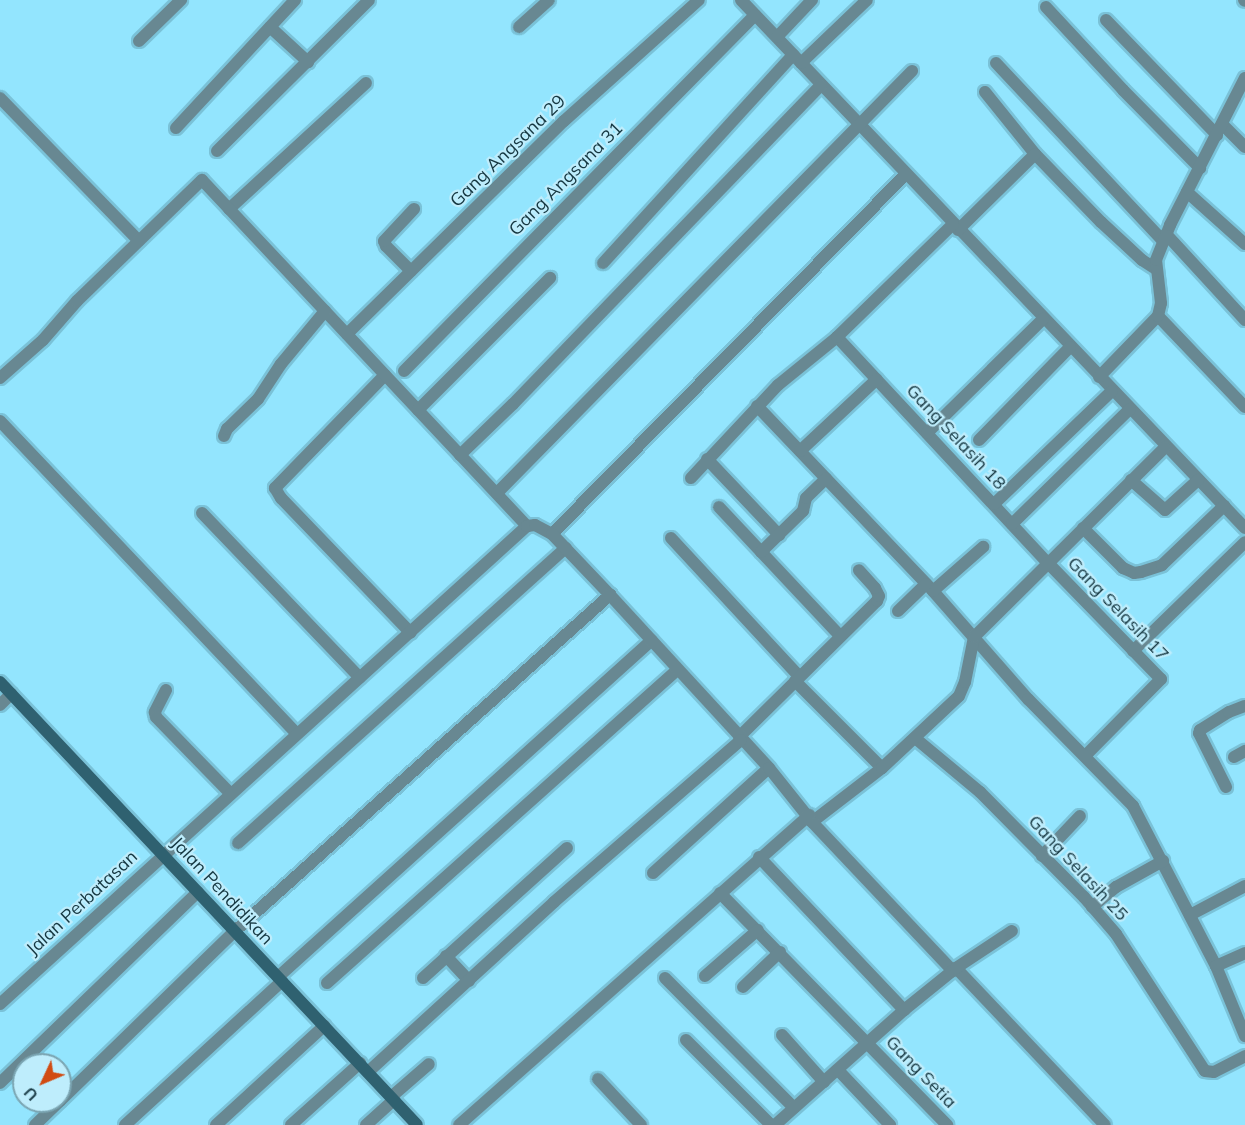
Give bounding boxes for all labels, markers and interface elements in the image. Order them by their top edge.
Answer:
street label: Gang Angsana 29 [446,90,570,212]
street label: Gang Angsana 31 [505,118,627,240]
street label: Gang Selasih 18 [902,380,1010,494]
street label: Gang Selasih 17 [1063,553,1173,665]
street label: Gang Selasih 25 [1024,811,1132,925]
street label: Jalan Pendidikan [167,833,277,949]
street label: Jalan Perbatasan [22,846,142,960]
street label: Gang Setia [881,1031,961,1113]
north arrow [12,1053,72,1113]
text: U [19,1083,42,1105]

